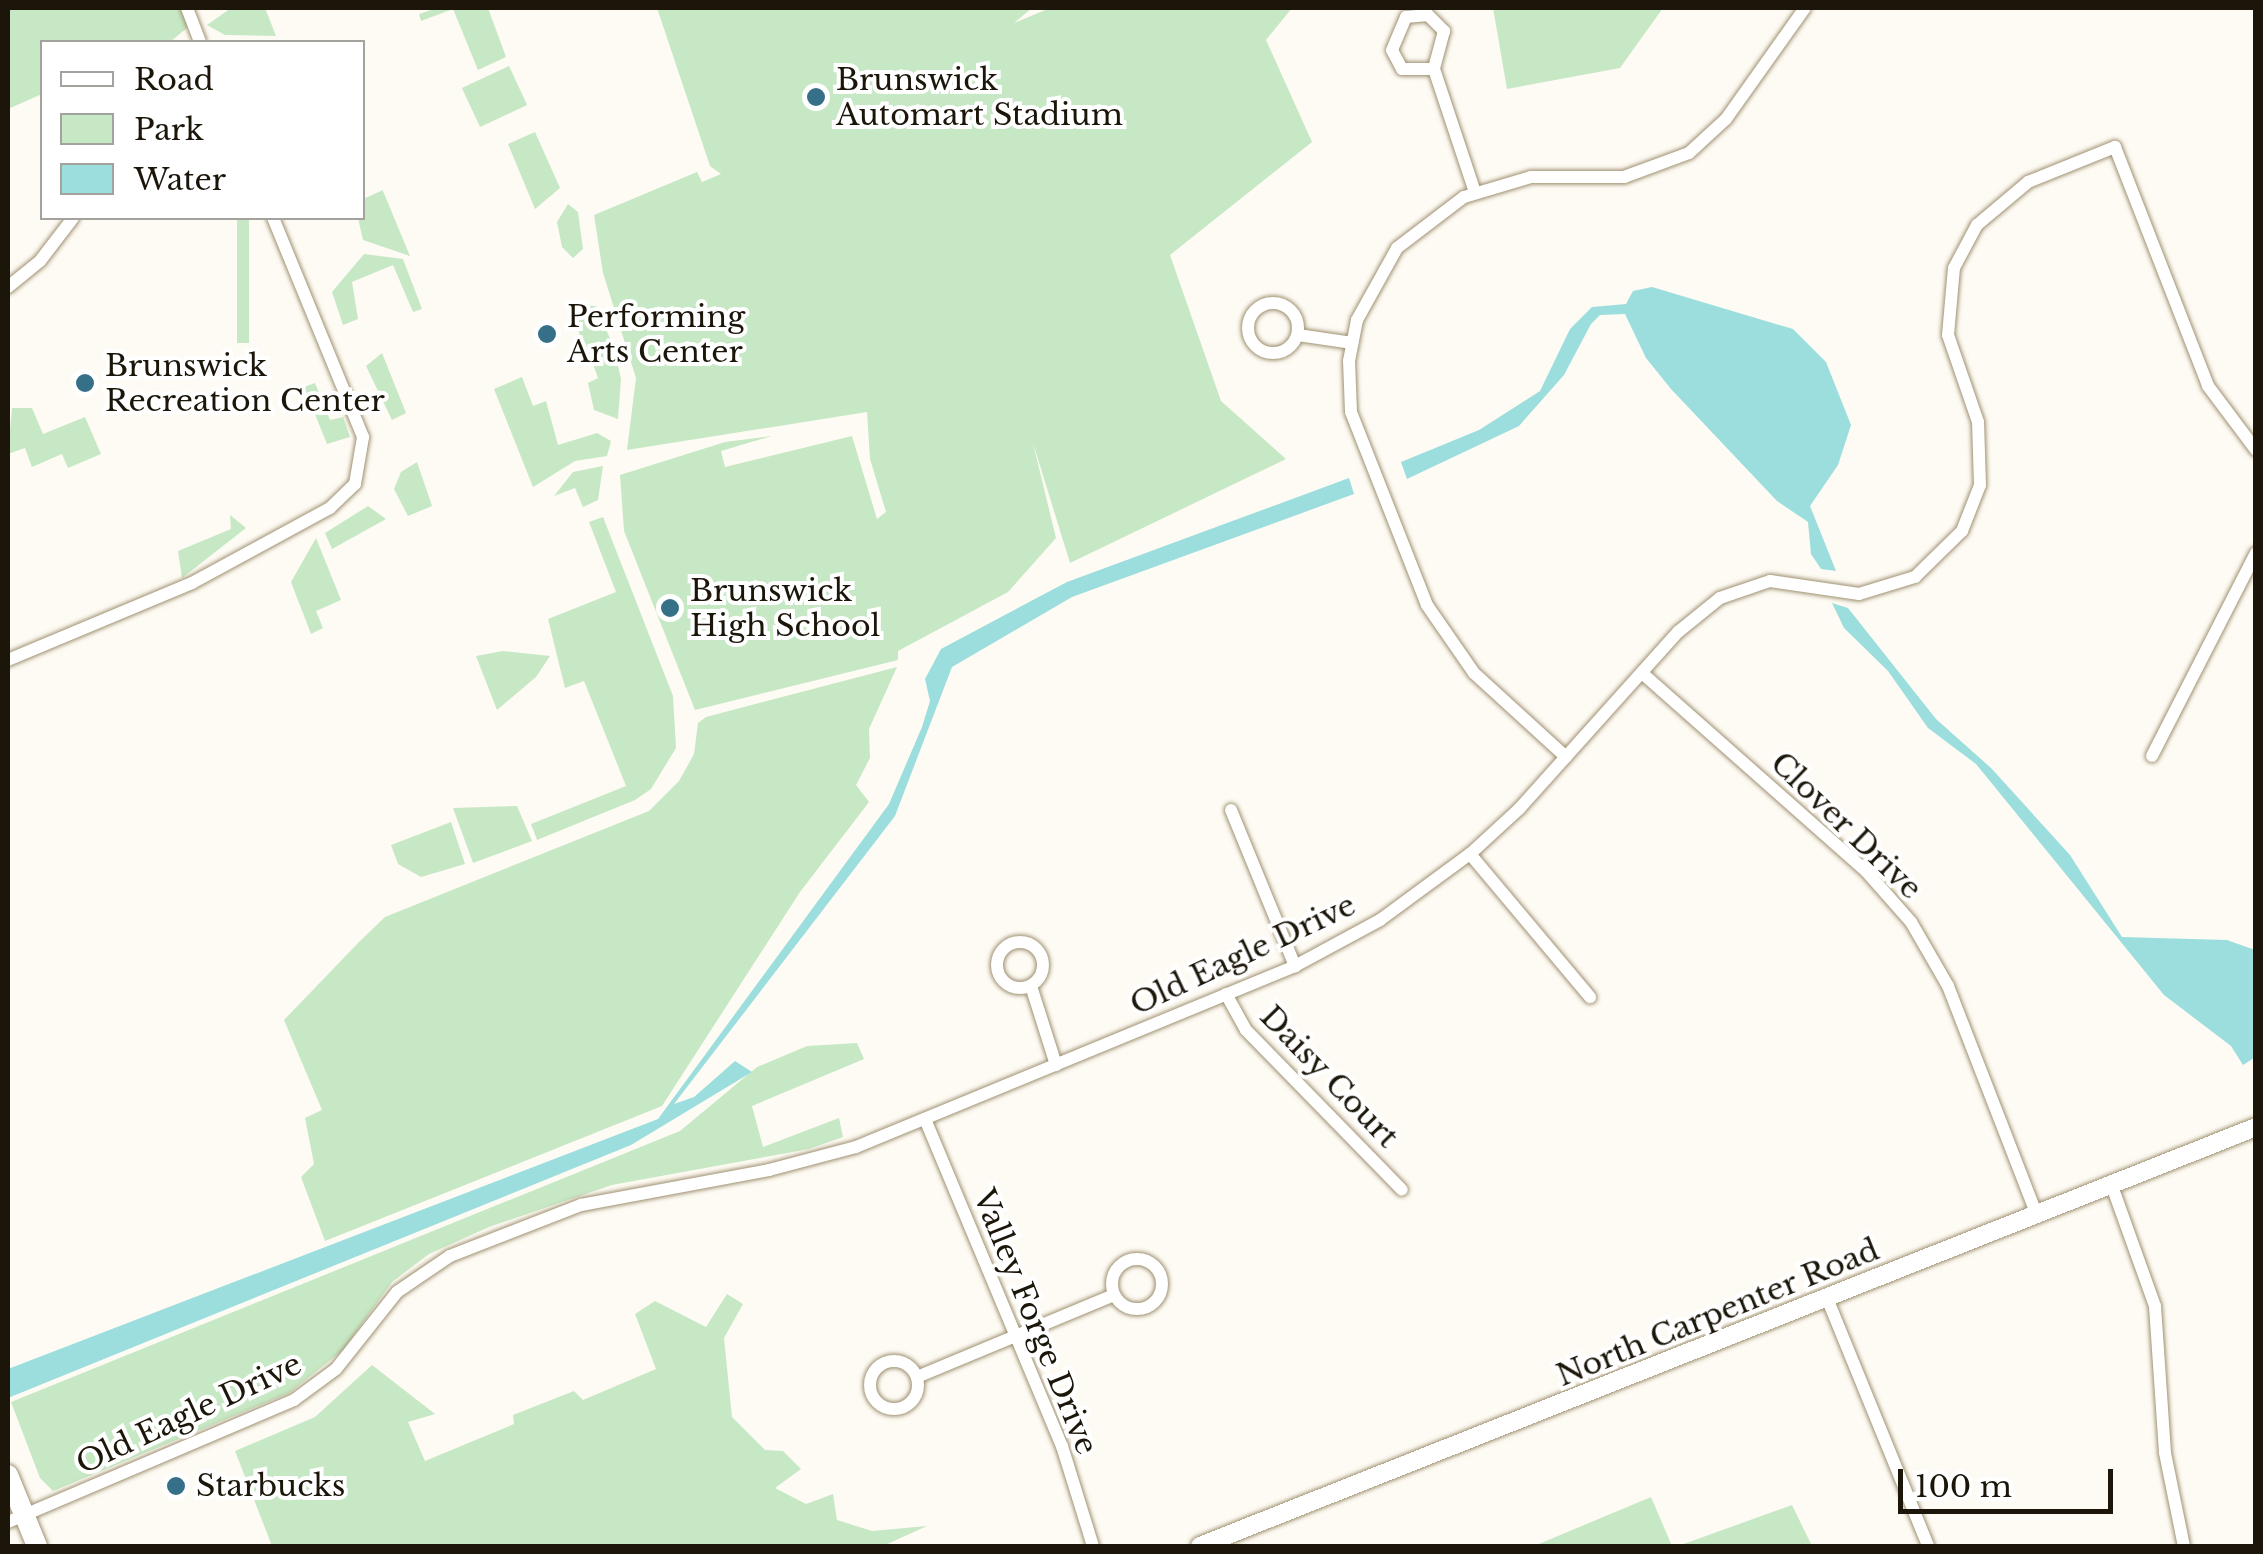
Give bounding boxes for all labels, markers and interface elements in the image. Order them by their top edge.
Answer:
legend [40,40,365,220]
text: Road [134,61,214,98]
place label: Brunswick Automart Stadium [836,62,1123,132]
marker: Brunswick Automart Stadium [805,86,827,108]
text: Park [134,111,204,148]
text: Water [134,161,226,198]
place label: Performing Arts Center [567,299,745,370]
marker: Performing Arts Center [536,323,558,345]
place label: Brunswick Recreation Center [105,348,385,418]
marker: Brunswick Recreation Center [74,372,96,394]
place label: Brunswick High School [690,573,880,644]
marker: Brunswick High School [659,597,681,619]
street label: Clover Drive [1763,745,1929,907]
street label: Old Eagle Drive [1125,887,1361,1023]
street label: Daisy Court [1252,998,1406,1156]
street label: Valley Forge Drive [965,1184,1105,1460]
street label: North Carpenter Road [1551,1232,1885,1394]
street label: Old Eagle Drive [71,1346,307,1482]
scale bar [1903,1449,2118,1511]
place label: Starbucks [196,1468,345,1504]
text: 100 m [1915,1468,2012,1505]
marker: Starbucks [165,1475,187,1497]

